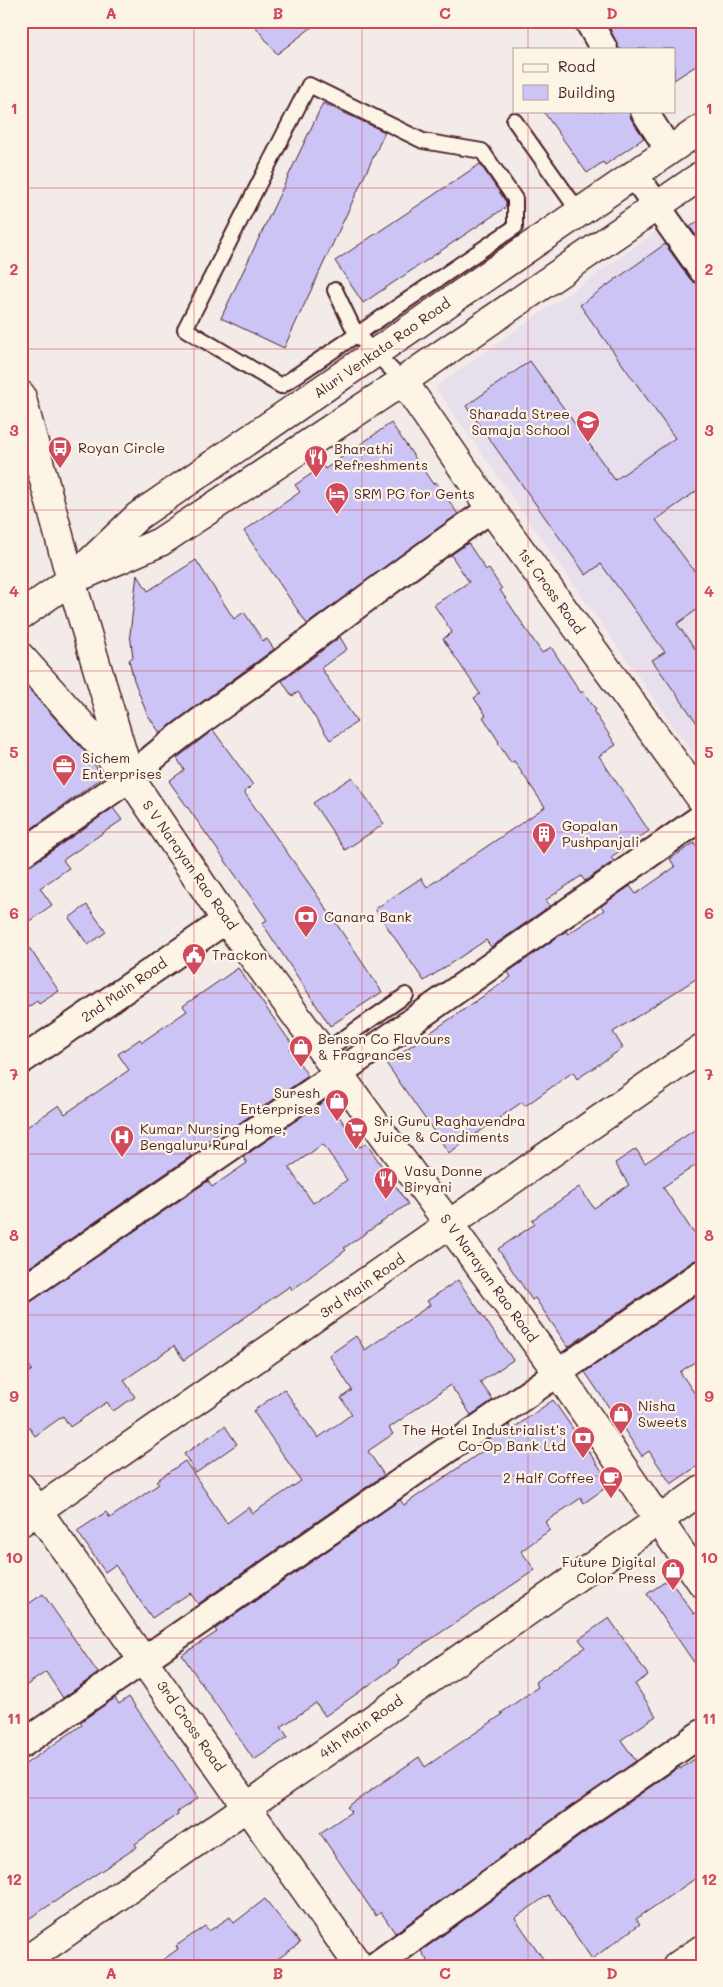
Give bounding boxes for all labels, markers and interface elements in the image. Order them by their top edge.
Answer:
text: A [105,2,117,23]
text: B [273,2,283,23]
text: C [439,2,451,23]
text: D [606,2,618,23]
legend [513,48,676,112]
text: Road [558,56,595,76]
text: Building [558,82,615,102]
text: 1 [10,97,18,118]
text: 1 [705,97,713,118]
text: 2 [10,258,19,279]
text: 2 [705,258,714,279]
street label: Aluri Venkata Rao Road [310,293,454,402]
place label: Sharada Stree Samaja School [469,404,570,439]
school or university icon: Sharada Stree Samaja School [575,409,601,443]
text: 3 [9,419,19,440]
text: 3 [704,419,714,440]
bus stop icon: Royan Circle [47,435,73,469]
place label: Royan Circle [78,438,165,457]
place label: Bharathi Refreshments [334,439,428,474]
restaurant icon: Bharathi Refreshments [303,444,329,478]
hotel icon: SRM PG for Gents [324,481,350,515]
place label: SRM PG for Gents [354,484,475,503]
street label: 1st Cross Road [514,544,589,638]
text: 4 [9,580,19,601]
text: 4 [704,580,714,601]
text: 5 [9,741,19,762]
text: 5 [704,741,714,762]
place label: Sichem Enterprises [82,748,162,783]
office icon: Sichem Enterprises [51,753,77,787]
street label: S V Narayan Rao Road [138,796,243,933]
place label: Gopalan Pushpanjali [562,816,639,851]
building icon: Gopalan Pushpanjali [531,821,557,855]
text: 6 [9,902,19,923]
text: 6 [704,902,714,923]
bank icon: Canara Bank [293,904,319,938]
place label: Canara Bank [324,907,412,926]
public building icon: Trackon [181,942,207,976]
place label: Trackon [212,945,267,964]
street label: 2nd Main Road [77,953,170,1026]
place label: Benson Co Flavours & Fragrances [318,1029,451,1064]
shop icon: Benson Co Flavours & Fragrances [288,1034,314,1068]
text: 7 [10,1063,19,1084]
text: 7 [705,1063,714,1084]
place label: Suresh Enterprises [240,1083,320,1118]
shop icon: Suresh Enterprises [324,1088,350,1122]
place label: Sri Guru Raghavendra Juice & Condiments [374,1111,526,1146]
supermarket icon: Sri Guru Raghavendra Juice & Condiments [343,1116,369,1150]
place label: Kumar Nursing Home, Bengaluru Rural [140,1119,286,1154]
hospital icon: Kumar Nursing Home, Bengaluru Rural [109,1124,135,1158]
place label: Vasu Donne Biryani [404,1161,483,1196]
restaurant icon: Vasu Donne Biryani [373,1166,399,1200]
street label: S V Narayan Rao Road [436,1210,543,1346]
text: 8 [9,1224,19,1245]
text: 8 [704,1224,714,1245]
street label: 3rd Main Road [315,1249,408,1322]
text: 9 [9,1385,19,1406]
text: 9 [704,1385,714,1406]
place label: Nisha Sweets [638,1396,687,1431]
shop icon: Nisha Sweets [608,1401,634,1435]
place label: The Hotel Industrialist's Co-Op Bank Ltd [402,1420,566,1455]
bank icon: The Hotel Industrialist's Co-Op Bank Ltd [570,1425,596,1459]
cafe icon: 2 Half Coffee [598,1465,624,1499]
place label: 2 Half Coffee [503,1468,594,1487]
text: 10 [5,1546,23,1567]
text: 10 [700,1546,718,1567]
place label: Future Digital Color Press [562,1552,656,1587]
shop icon: Future Digital Color Press [660,1557,686,1591]
street label: 3rd Cross Road [153,1676,230,1775]
street label: 4th Main Road [315,1691,406,1762]
text: 11 [7,1707,21,1728]
text: 11 [702,1707,716,1728]
text: 12 [6,1868,22,1889]
text: 12 [701,1868,717,1889]
text: A [105,1962,117,1983]
text: B [273,1962,283,1983]
text: C [439,1962,451,1983]
text: D [606,1962,618,1983]

